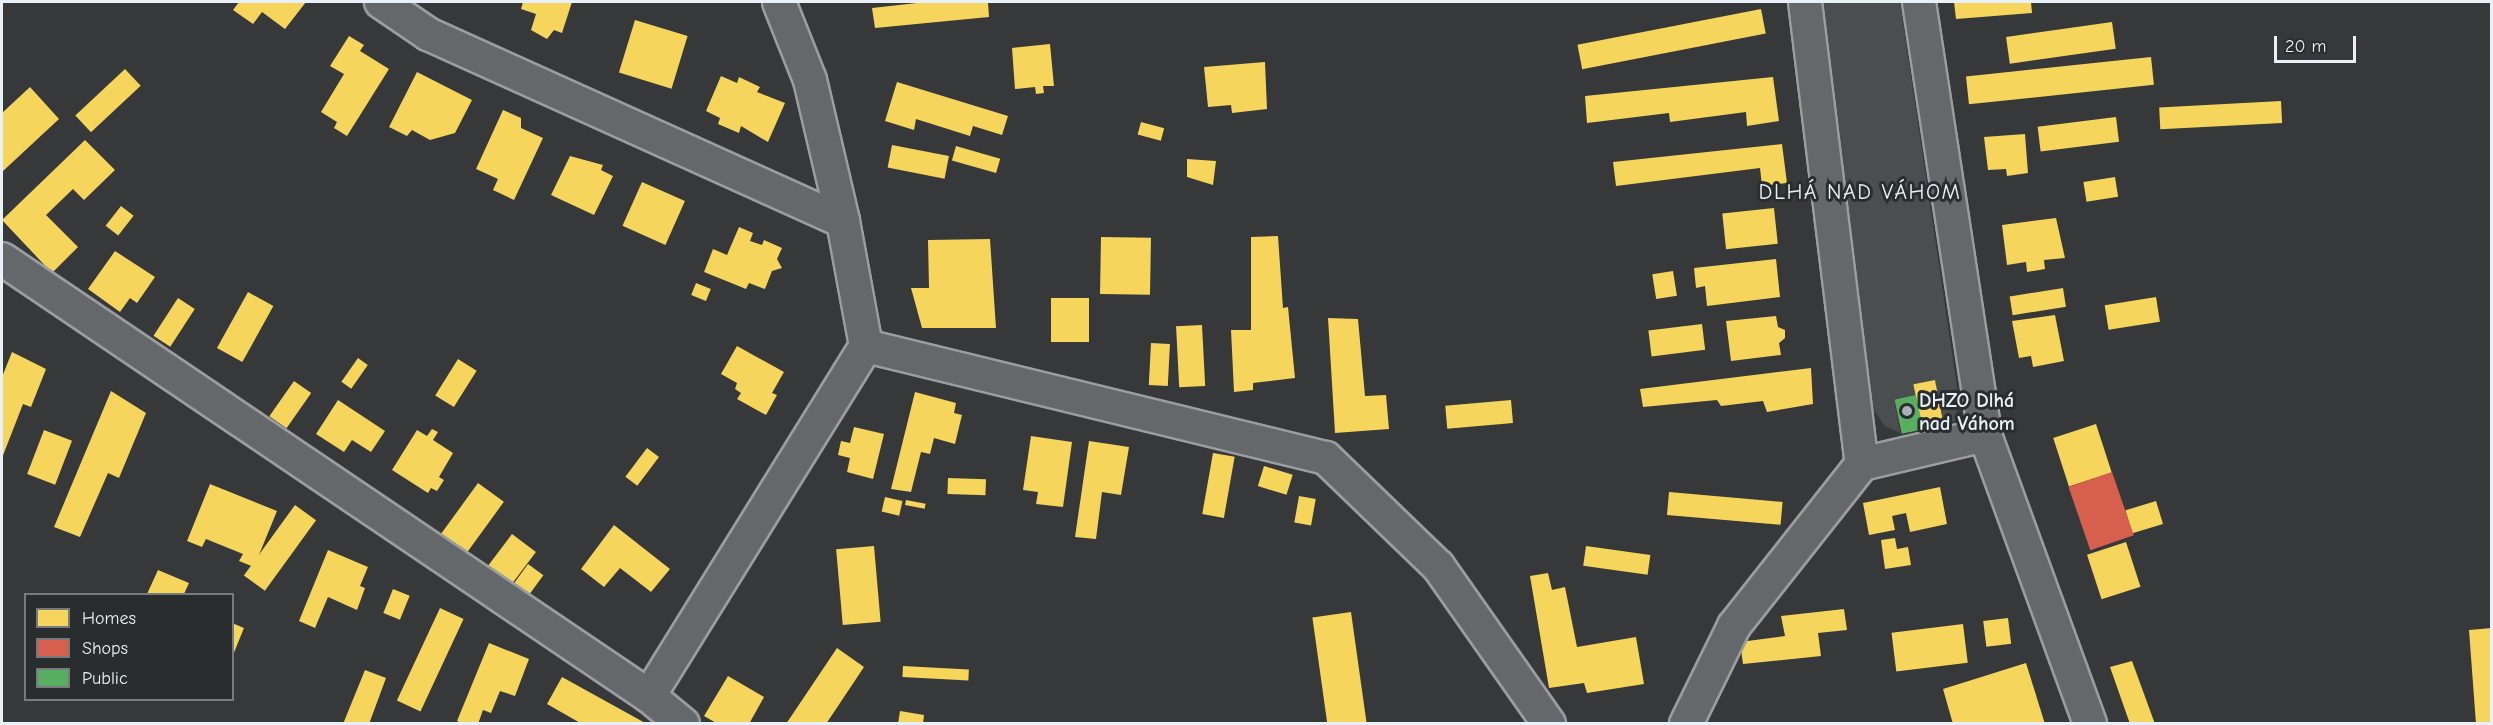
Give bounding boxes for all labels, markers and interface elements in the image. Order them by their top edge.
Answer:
scale bar [2277,24,2360,62]
text: 20 m [2285,36,2326,57]
district label: DLHÁ NAD VÁHOM [1759,180,1961,206]
place label: DHZO Dlhá nad Váhom [1919,388,2015,435]
marker: DHZO Dlhá nad Váhom [1900,404,1914,418]
legend [24,593,234,701]
text: Homes [82,608,136,629]
text: Shops [82,638,128,659]
text: Public [82,668,128,689]

